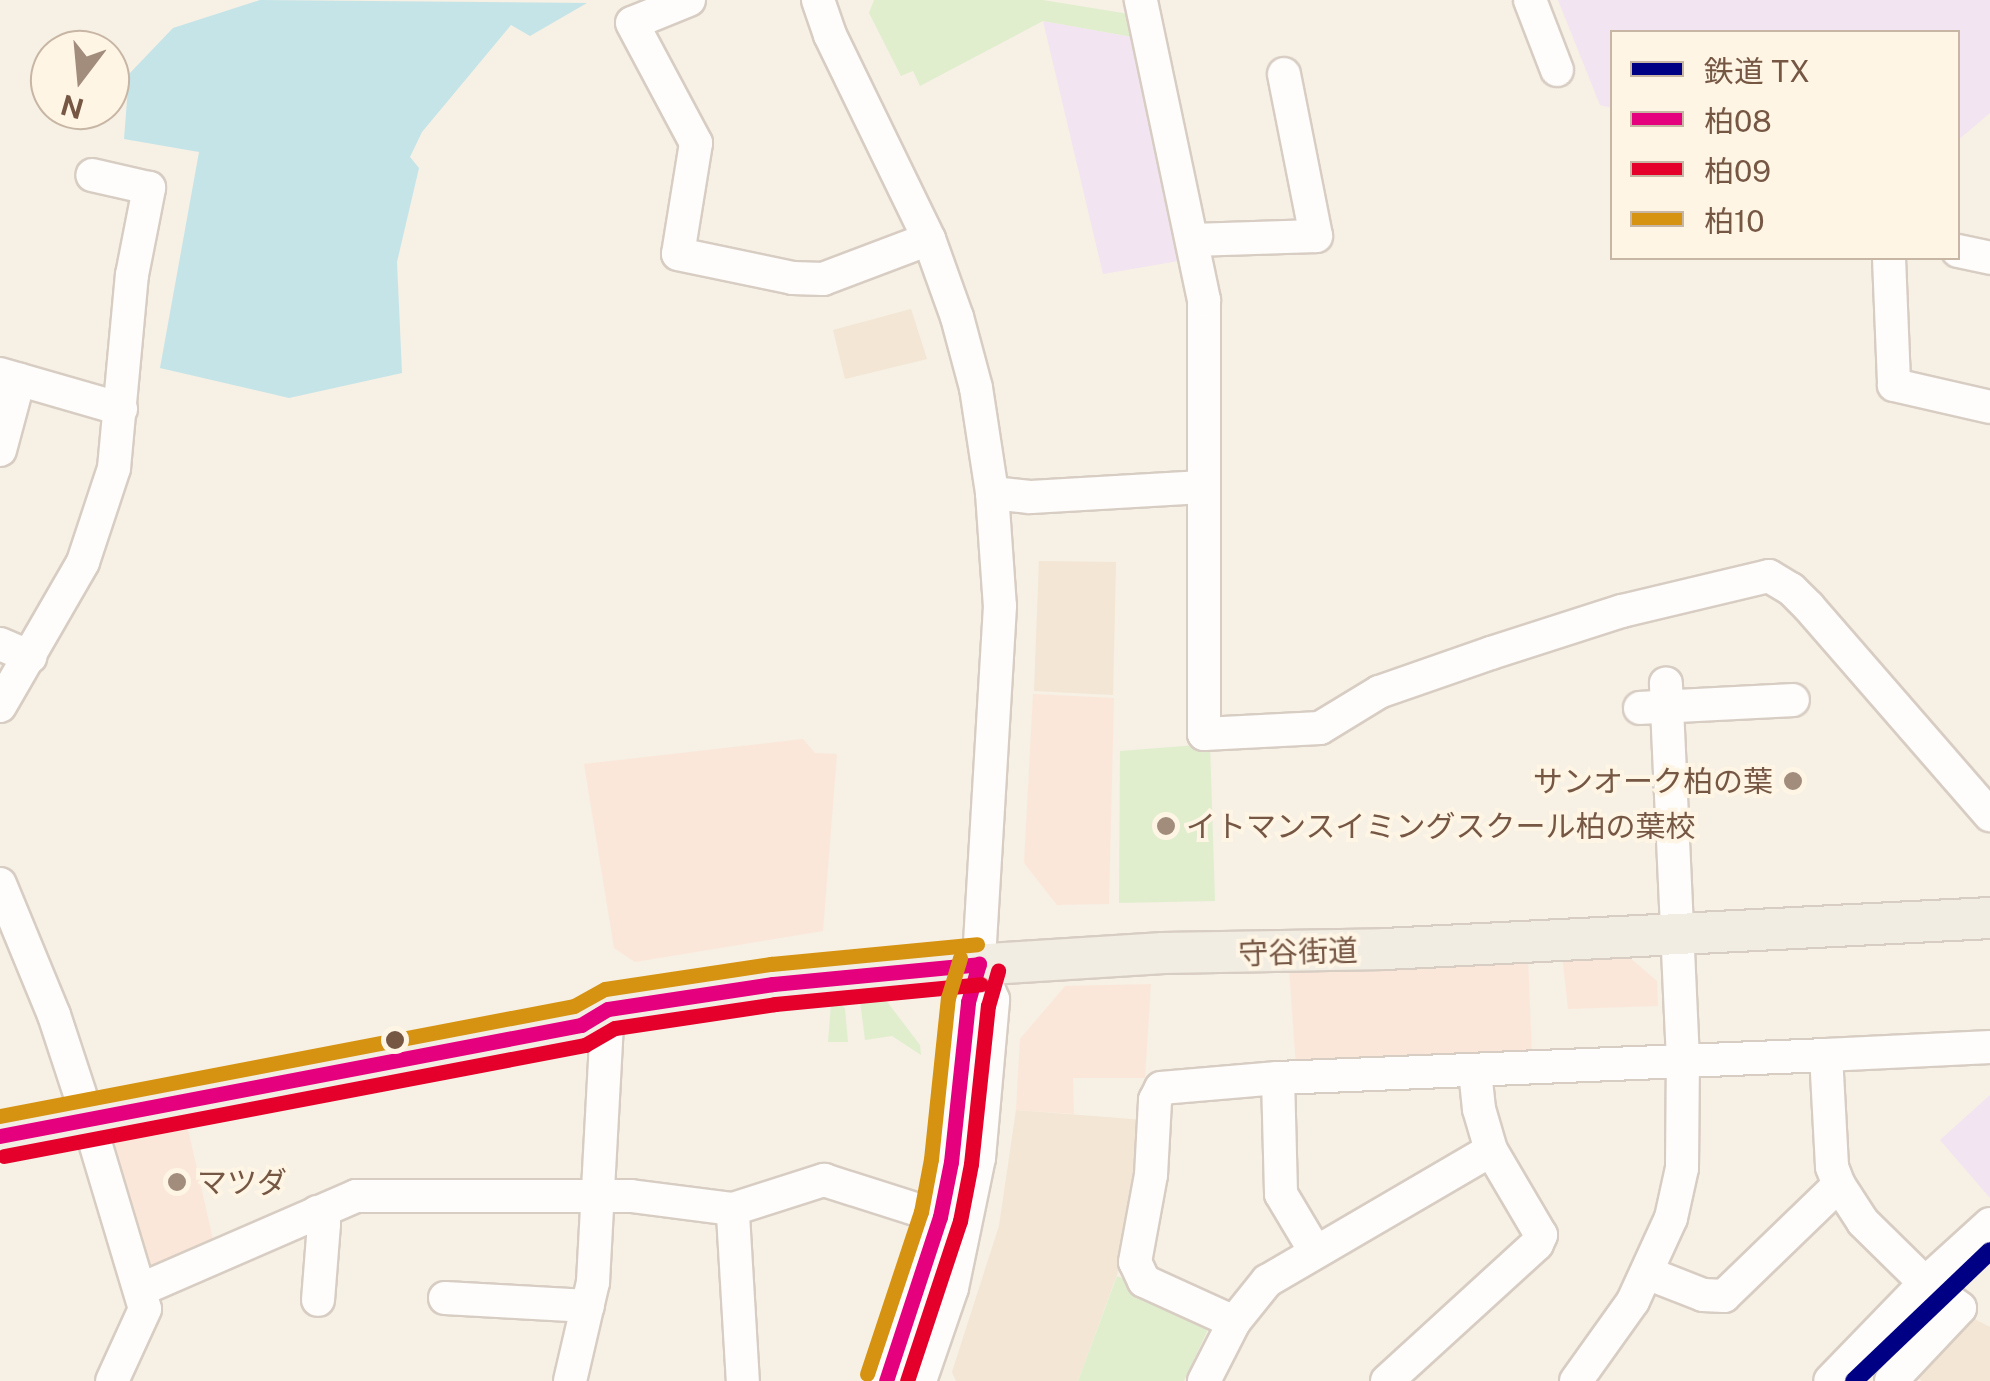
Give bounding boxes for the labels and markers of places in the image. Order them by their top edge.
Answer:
place label: サンオーク柏の葉 [1533,763,1773,799]
marker: サンオーク柏の葉 [1782,770,1804,792]
place label: イトマンスイミングスクール柏の葉校 [1186,808,1696,844]
marker: イトマンスイミングスクール柏の葉校 [1155,815,1177,837]
unlabelled marker [385,1030,405,1050]
place label: マツダ [197,1164,287,1200]
marker: マツダ [166,1171,188,1193]

